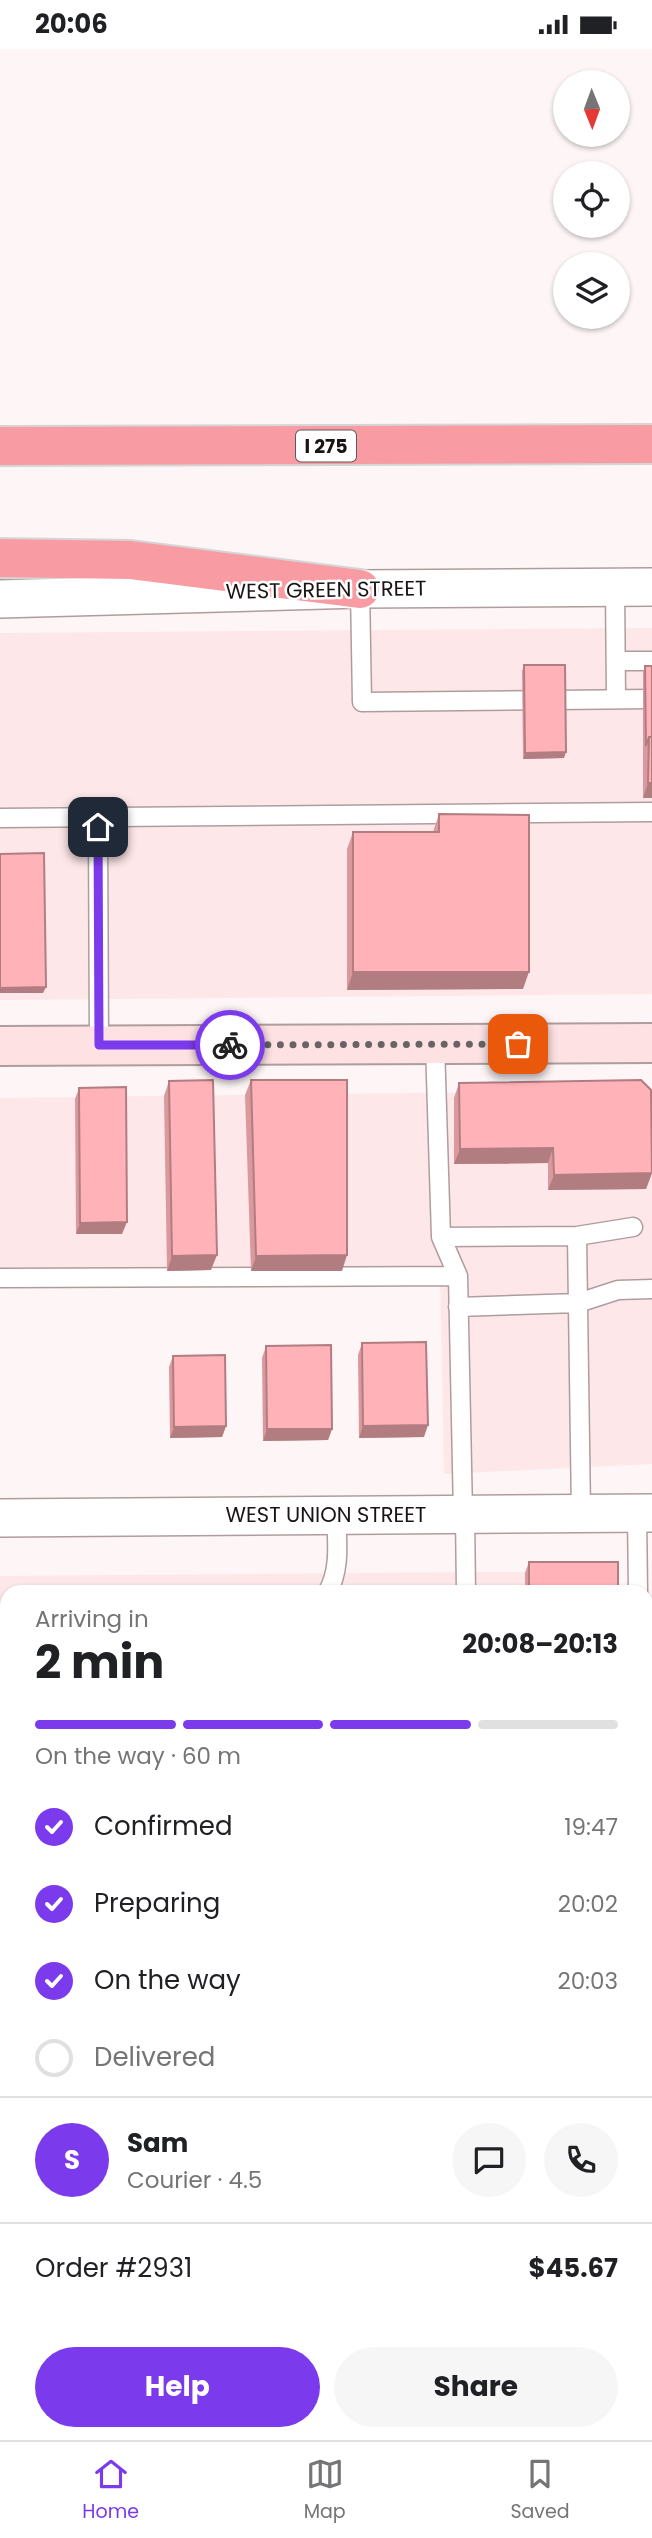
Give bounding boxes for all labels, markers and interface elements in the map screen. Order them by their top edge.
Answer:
text: 20:06 [35,6,108,42]
north arrow [553,70,630,147]
map controls [553,70,630,329]
button: locate [553,161,630,238]
button: layers [553,252,630,329]
road number: I 275 [296,431,356,461]
street label: WEST GREEN STREET [225,573,427,606]
pin [68,797,128,857]
icon: home [79,808,117,846]
courier [195,1010,265,1080]
pin [488,1014,548,1074]
icon: bag [499,1025,537,1063]
icon: bike [211,1026,249,1064]
street label: WEST UNION STREET [226,1500,426,1529]
text: Arriving in [35,1603,149,1635]
text: 20:08–20:13 [462,1626,618,1662]
text: 2 min [35,1630,164,1694]
text: On the way · 60 m [35,1740,241,1772]
icon: check [35,1808,73,1846]
text: Confirmed [94,1808,232,1844]
text: 19:47 [564,1811,618,1843]
icon: check [35,1885,73,1923]
text: Preparing [94,1885,220,1921]
text: 20:02 [558,1888,618,1920]
icon: check [35,1962,73,2000]
text: On the way [94,1962,241,1998]
text: 20:03 [557,1965,618,1997]
text: Delivered [94,2039,215,2075]
button: chat [452,2123,526,2197]
button: phone [544,2123,618,2197]
text: Sam [127,2125,188,2161]
text: S [64,2142,80,2178]
text: Courier · 4.5 [127,2164,262,2196]
text: Order #2931 [35,2250,192,2286]
text: $45.67 [529,2250,618,2286]
button: Help [35,2347,320,2427]
button: Share [334,2347,618,2427]
tab: Home [82,2455,139,2526]
tab: Map [304,2455,346,2526]
tab: Saved [510,2455,570,2526]

